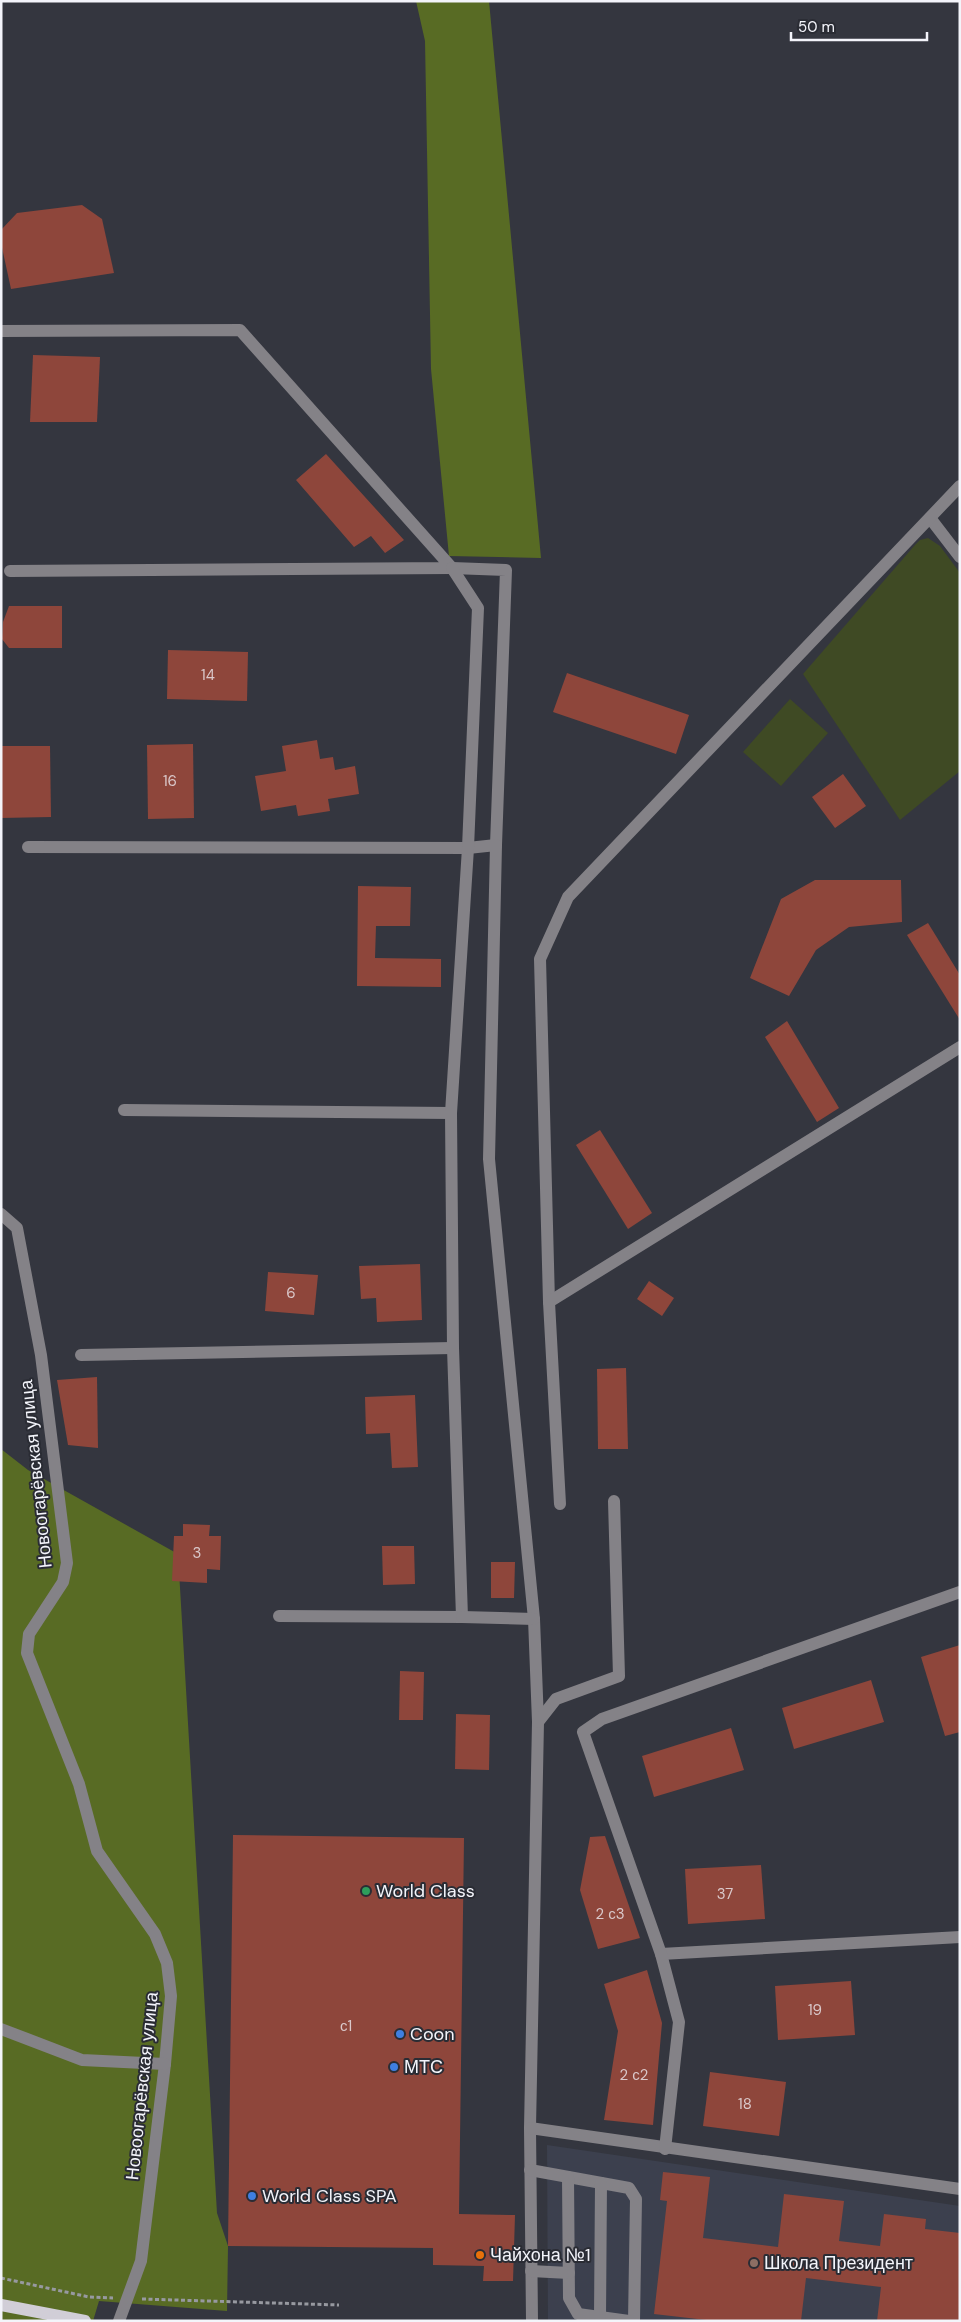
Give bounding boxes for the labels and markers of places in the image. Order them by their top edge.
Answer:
place label: World Class [376,1879,475,1903]
marker: World Class [360,1885,372,1897]
place label: Coon [410,2022,455,2046]
marker: Coon [394,2028,406,2040]
place label: МТС [404,2055,443,2079]
marker: МТС [388,2061,400,2073]
place label: World Class SPA [262,2184,397,2208]
marker: World Class SPA [246,2190,258,2202]
place label: Чайхона №1 [490,2243,591,2267]
marker: Чайхона №1 [474,2249,486,2261]
place label: Школа Президент [764,2251,913,2275]
marker: Школа Президент [748,2257,760,2269]

